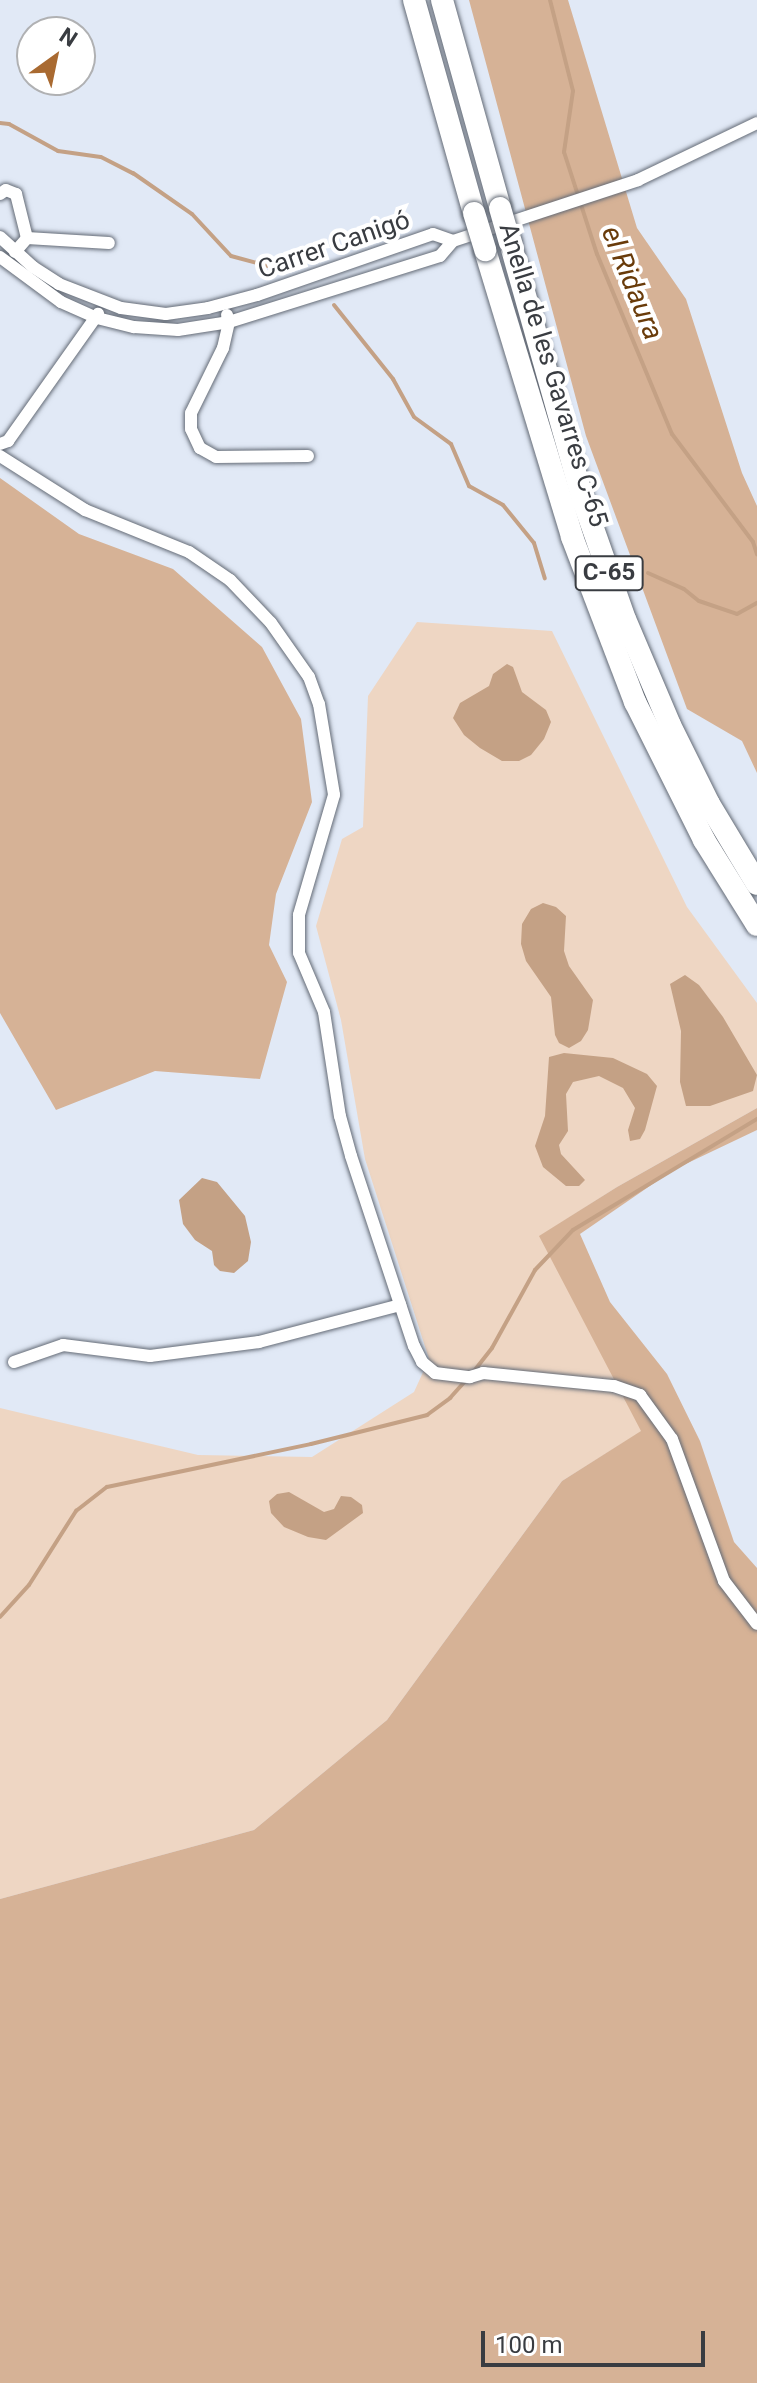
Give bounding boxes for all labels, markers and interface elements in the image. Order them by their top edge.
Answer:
north arrow [16,16,96,96]
text: N [55,22,82,52]
street label: Carrer Canigó [254,204,414,286]
street label: Anella de les Gavarres C-65 [492,219,614,531]
water label: el Ridaura [594,221,670,345]
road number: C-65 [573,553,645,593]
scale bar [485,2315,709,2365]
text: 100 m [495,2331,562,2359]

